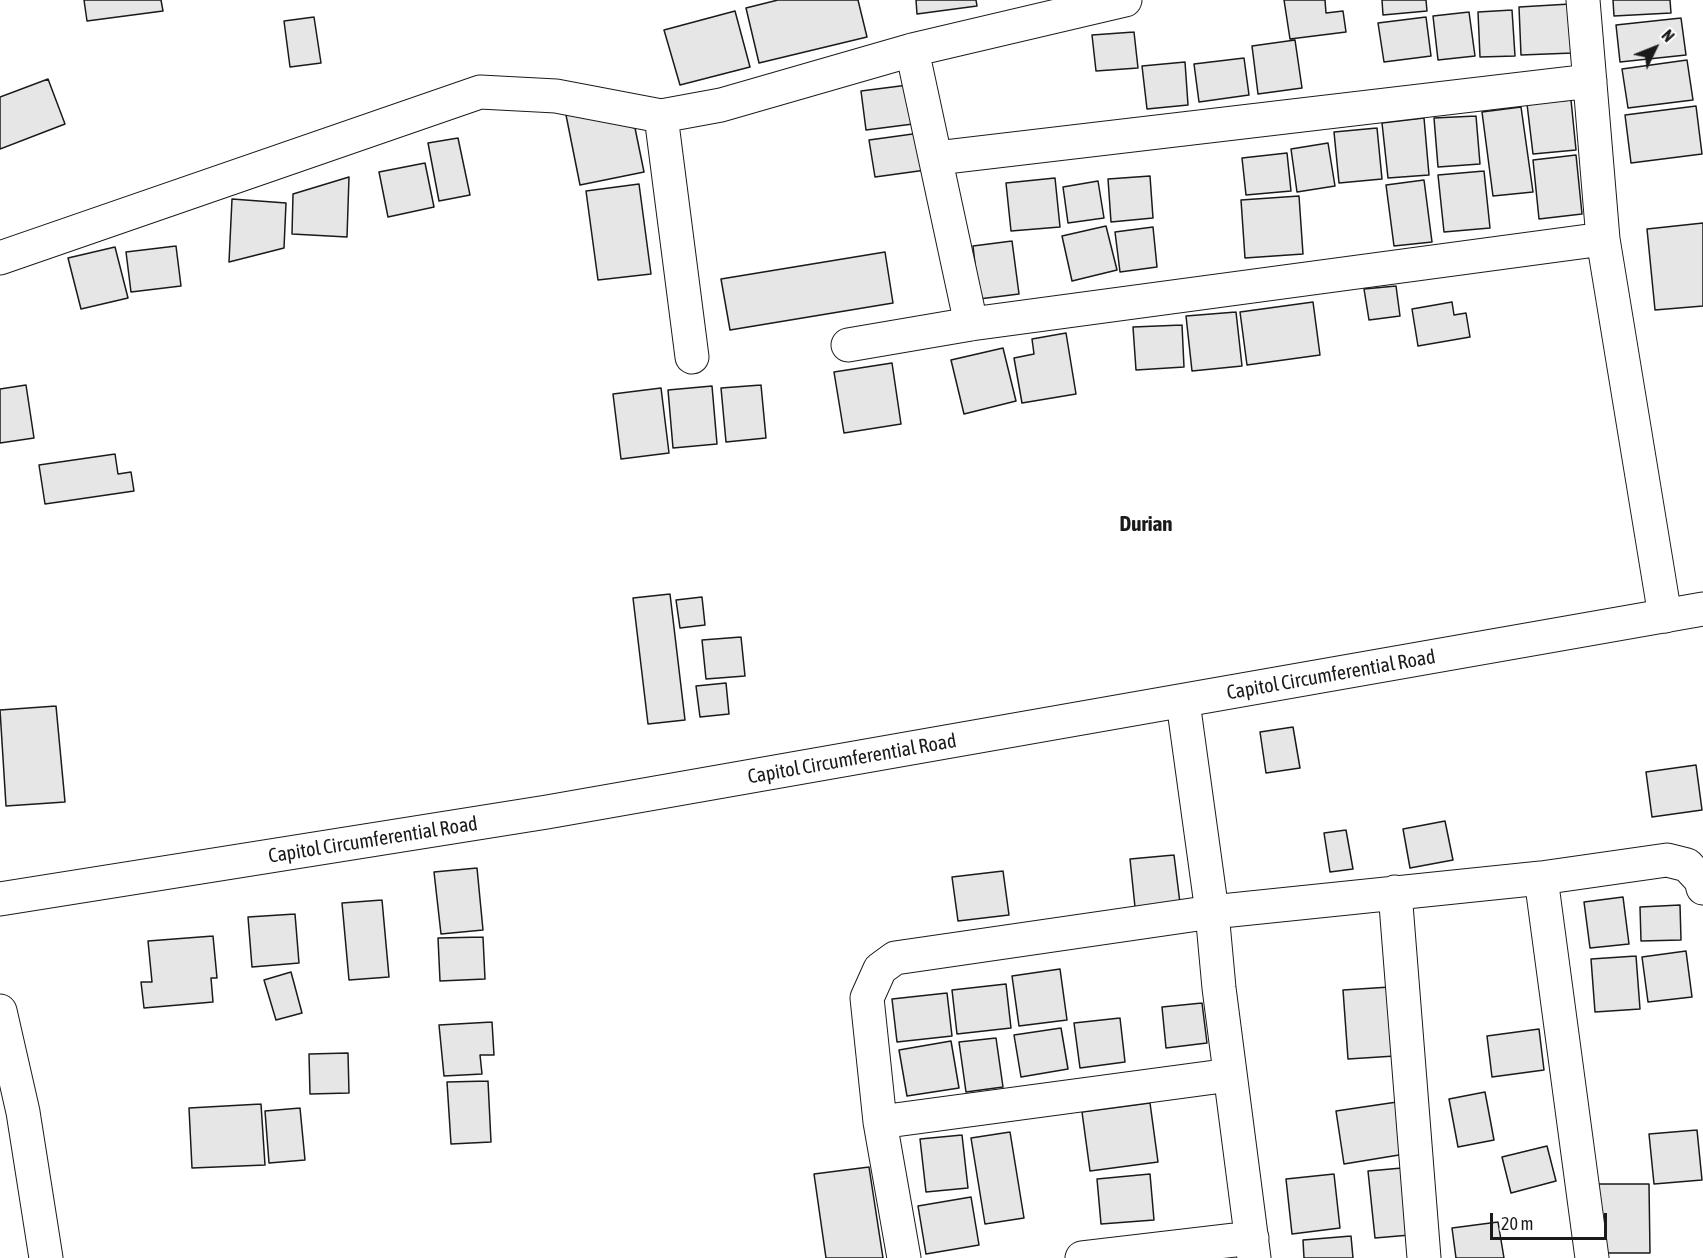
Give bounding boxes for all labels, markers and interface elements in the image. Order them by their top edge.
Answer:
north arrow [1625,18,1685,78]
text: N [1658,26,1678,45]
district label: Durian [1120,511,1172,537]
street label: Capitol Circumferential Road [1225,645,1437,705]
street label: Capitol Circumferential Road [746,729,958,789]
street label: Capitol Circumferential Road [267,812,479,868]
scale bar [1493,1201,1610,1239]
text: 20 m [1501,1213,1533,1234]

